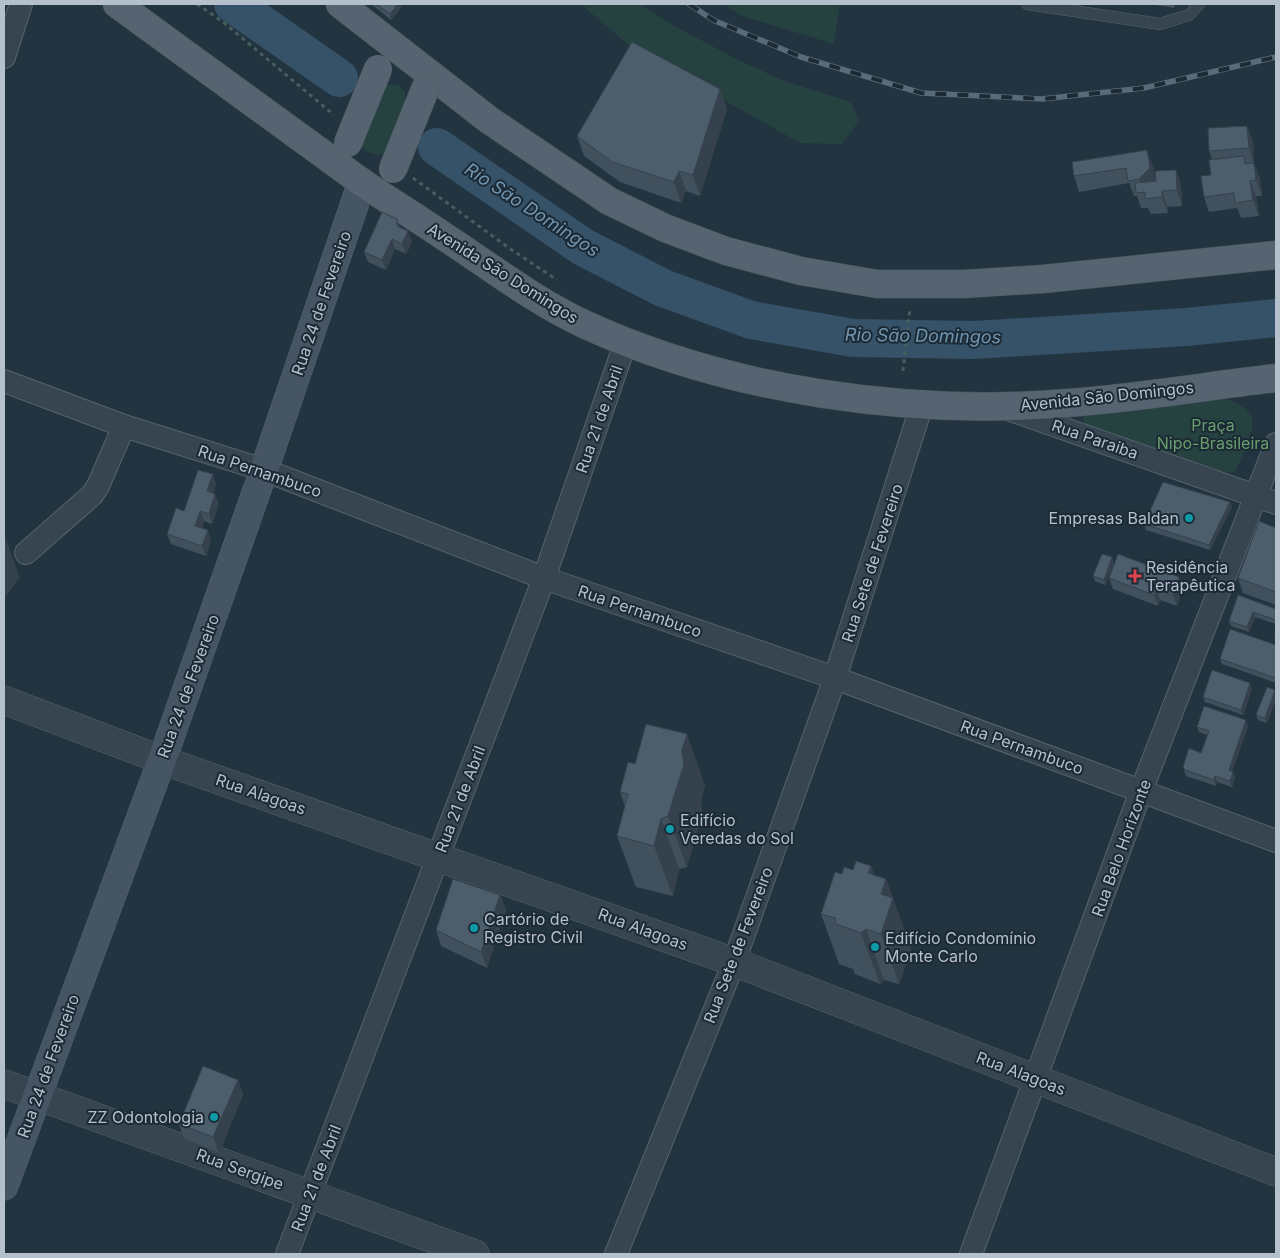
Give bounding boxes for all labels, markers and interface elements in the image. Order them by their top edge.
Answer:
water label: Rio São Domingos [461,158,603,261]
street label: Avenida São Domingos [424,218,582,328]
street label: Rua 24 de Fevereiro [287,228,355,378]
water label: Rio São Domingos [845,324,1001,347]
street label: Rua 21 de Abril [571,363,627,475]
street label: Avenida São Domingos [1019,377,1195,415]
street label: Rua Paraiba [1049,415,1141,463]
park label: Praça Nipo-Brasileira [1157,415,1269,453]
street label: Rua Pernambuco [196,440,324,502]
street label: Rua Sete de Fevereiro [837,481,907,645]
place label: Empresas Baldan [1049,508,1179,528]
marker: Empresas Baldan [1183,512,1195,524]
place label: Residência Terapêutica [1146,557,1235,595]
marker: Residência Terapêutica [1128,569,1142,583]
street label: Rua Pernambuco [576,580,704,642]
street label: Rua 24 de Fevereiro [153,611,223,761]
street label: Rua Pernambuco [958,715,1086,779]
street label: Rua 21 de Abril [431,743,489,855]
street label: Rua Alagoas [213,769,309,819]
street label: Rua Belo Horizonte [1087,777,1155,919]
place label: Edifício Veredas do Sol [680,810,794,848]
marker: Edifício Veredas do Sol [664,823,676,835]
street label: Rua Sete de Fevereiro [699,864,777,1026]
street label: Rua Alagoas [595,904,691,954]
place label: Cartório de Registro Civil [484,909,583,947]
marker: Cartório de Registro Civil [468,922,480,934]
place label: Edifício Condomínio Monte Carlo [885,928,1036,966]
marker: Edifício Condomínio Monte Carlo [869,941,881,953]
street label: Rua 24 de Fevereiro [13,991,83,1141]
street label: Rua Alagoas [973,1047,1069,1099]
place label: ZZ Odontologia [87,1107,204,1127]
marker: ZZ Odontologia [208,1111,220,1123]
street label: Rua 21 de Abril [287,1122,345,1234]
street label: Rua Sergipe [194,1144,286,1194]

